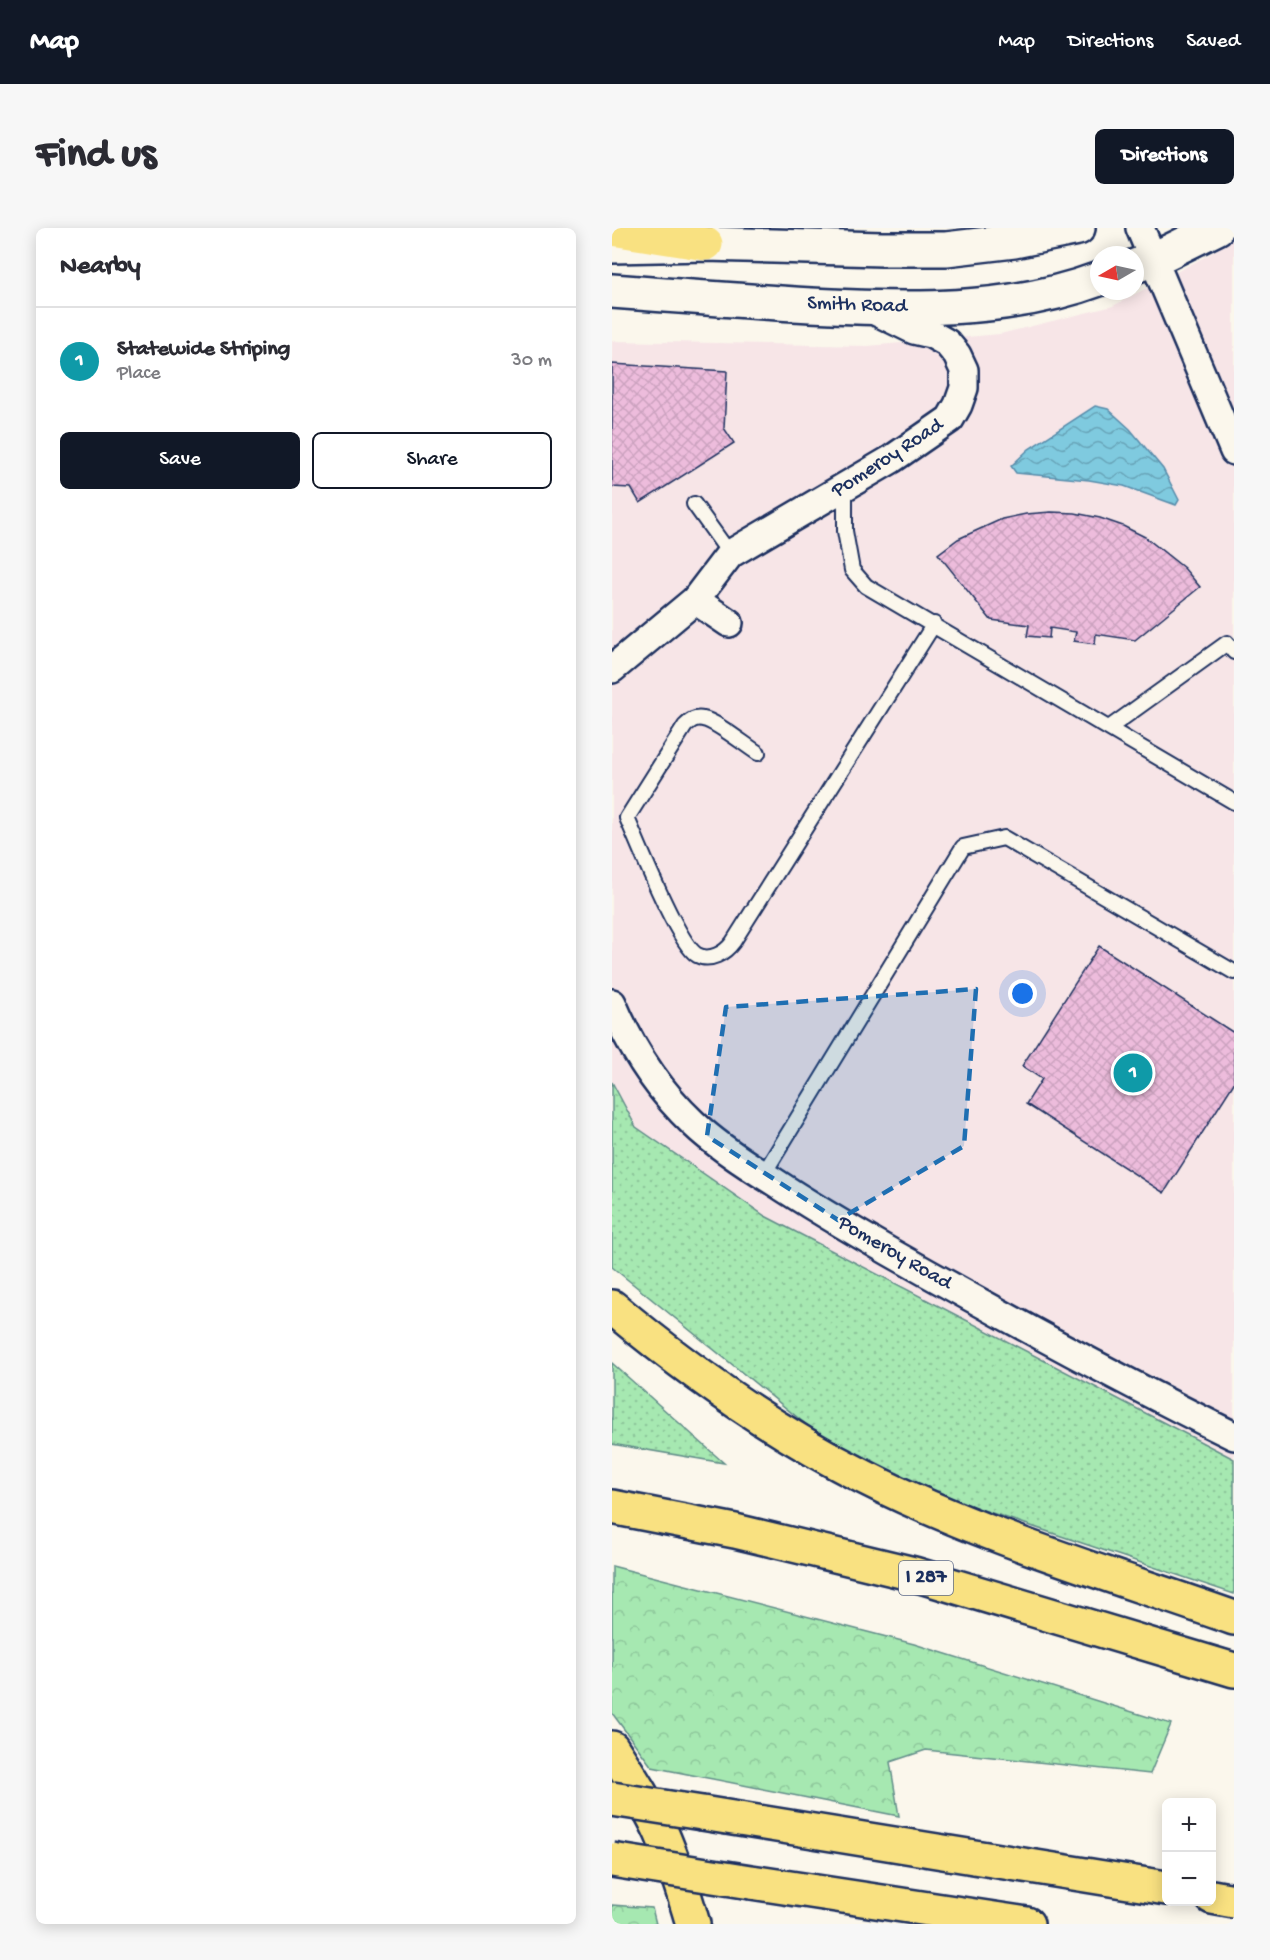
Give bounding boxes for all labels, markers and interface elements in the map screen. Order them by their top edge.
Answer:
text: Map [30,26,79,59]
text: Map [998,30,1035,55]
text: Directions [1068,30,1153,55]
text: Saved [1186,30,1240,55]
button: Directions [1095,129,1234,184]
text: Find us [36,132,156,181]
north arrow [1090,246,1144,300]
text: Nearby [60,252,141,283]
street label: Smith Road [807,292,909,320]
text: Statewide Striping [117,337,290,363]
text: 1 [75,350,84,373]
text: 30 m [511,350,552,373]
text: Place [117,363,161,386]
street label: Pomeroy Road [827,413,950,505]
button: Save [60,432,300,489]
button: Share [312,432,552,489]
your location [1008,979,1037,1008]
pin: 1 [1114,1050,1152,1096]
street label: Pomeroy Road [832,1211,957,1298]
road number: I 287 [899,1561,953,1595]
map controls [1162,1798,1216,1906]
button: + [1162,1798,1216,1852]
button: − [1162,1852,1216,1906]

